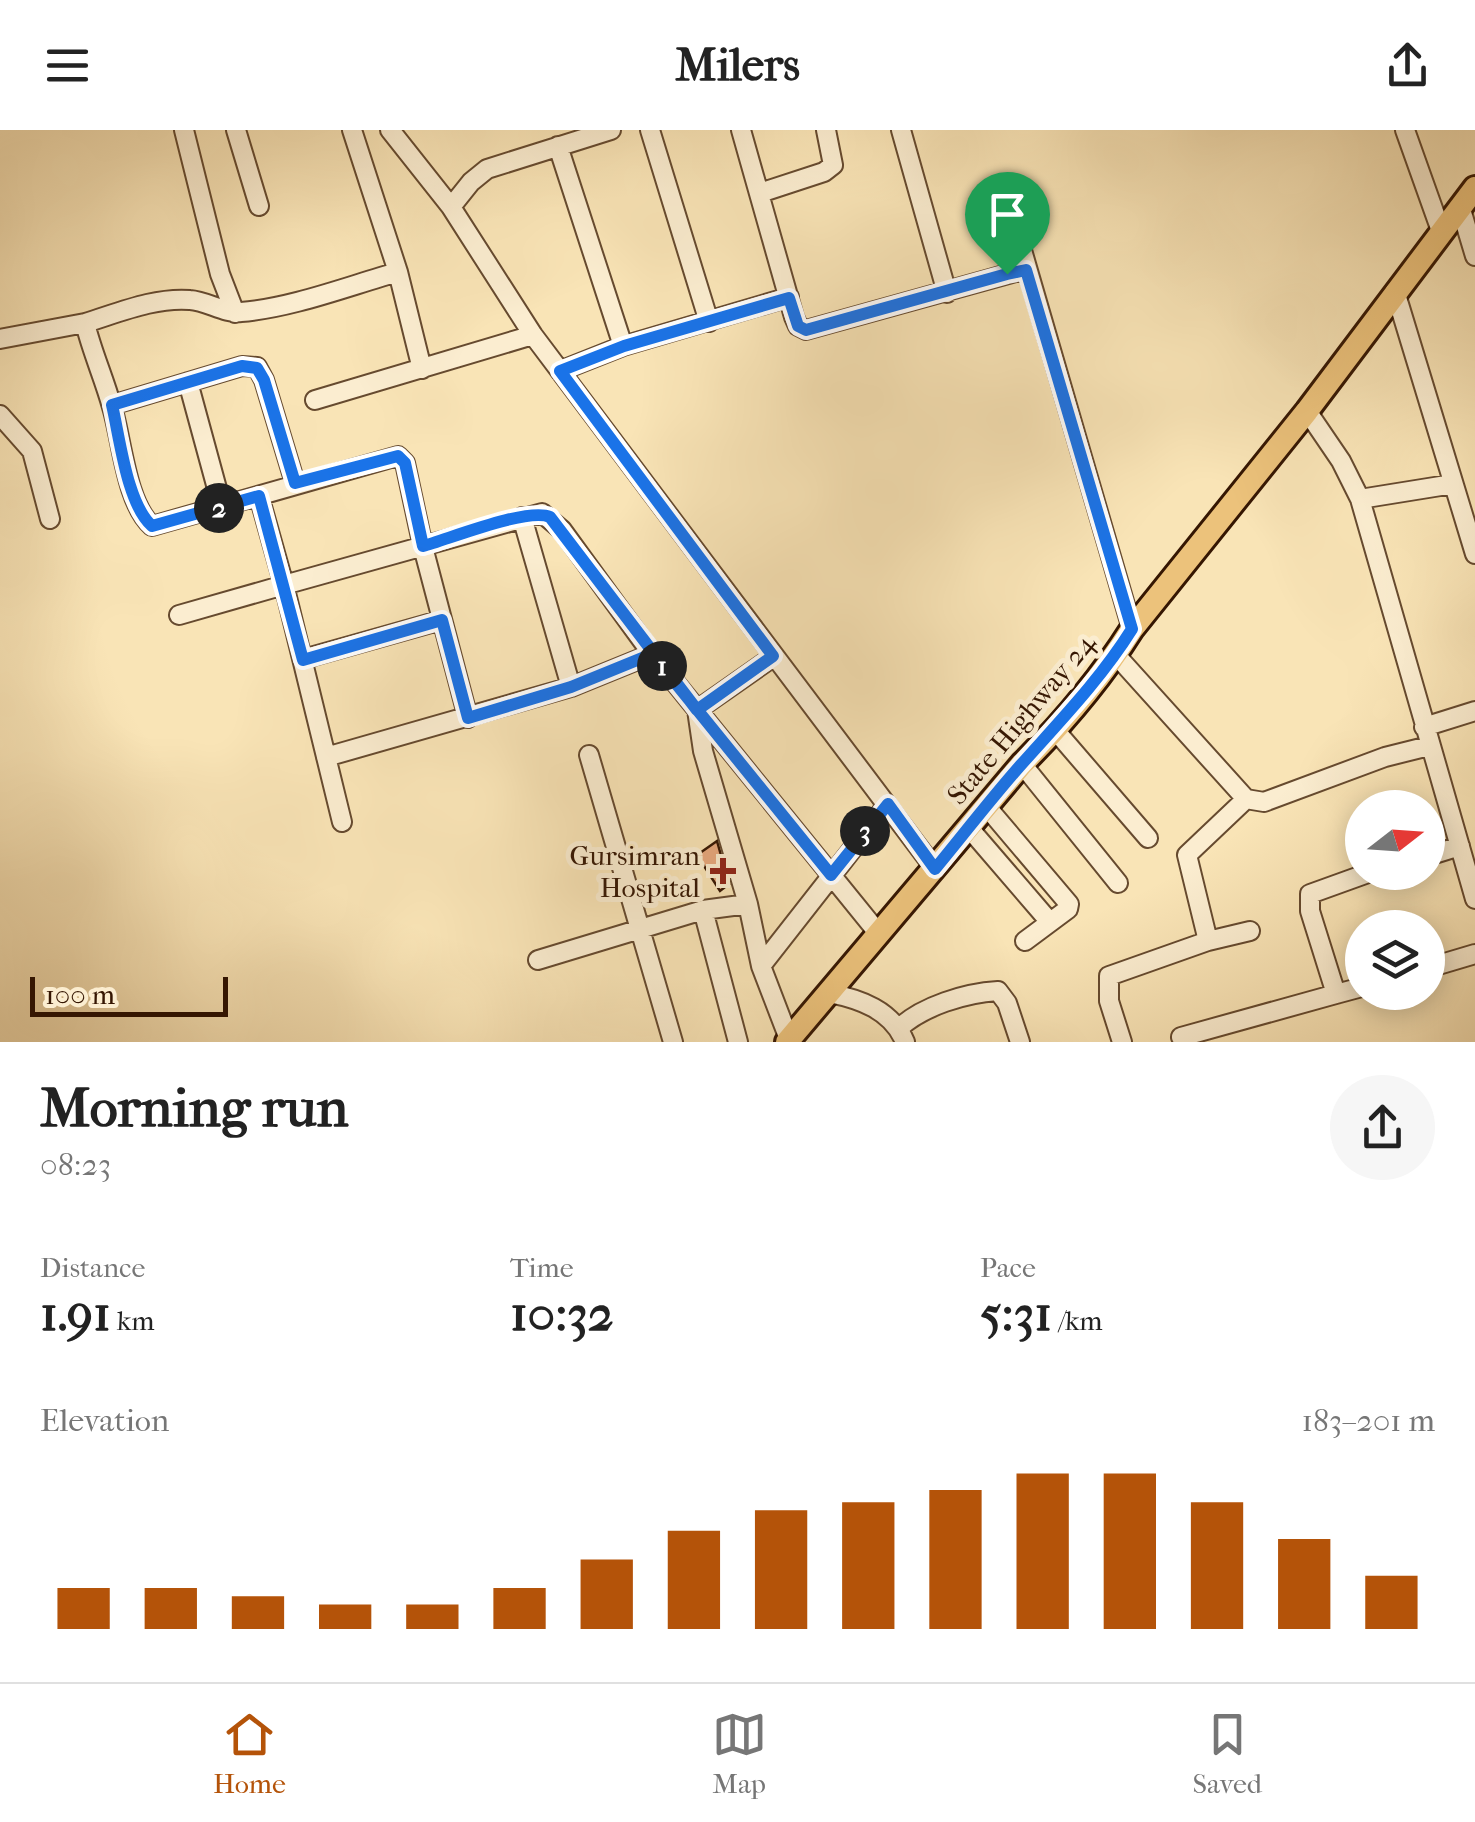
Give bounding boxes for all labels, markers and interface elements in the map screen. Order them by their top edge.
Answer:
icon: menu [40,38,95,93]
icon: share [1380,38,1435,93]
text: Milers [675,39,800,92]
pin [965,172,1050,275]
icon: arrive [980,187,1035,242]
pin: 2 [194,483,244,533]
text: 2 [212,491,226,524]
street label: State Highway 24 [940,626,1103,811]
pin: 1 [637,641,687,691]
text: 1 [657,649,667,682]
north arrow [1345,790,1445,890]
map controls [1345,790,1445,1010]
pin: 3 [840,806,890,856]
text: 3 [859,814,871,847]
place label: Gursimran Hospital [569,839,700,904]
marker: Gursimran Hospital [710,858,736,884]
button: layers [1345,910,1445,1010]
scale bar [30,972,228,1016]
text: 100 m [45,978,115,1011]
button: share [1330,1075,1435,1180]
text: Morning run [40,1076,348,1140]
text: 08:23 [40,1146,111,1183]
text: Distance [40,1251,145,1284]
text: Time [510,1251,574,1284]
text: Pace [980,1251,1036,1284]
text: 1.91 [40,1284,111,1343]
text: 10:32 [510,1284,613,1343]
text: 5:31 [980,1284,1052,1343]
text: km [111,1304,155,1337]
text: /km [1052,1304,1103,1337]
text: Elevation [40,1402,169,1439]
text: 183–201 m [1302,1402,1435,1439]
tab: Home [213,1707,286,1800]
tab: Map [712,1707,767,1800]
tab: Saved [1193,1707,1262,1800]

